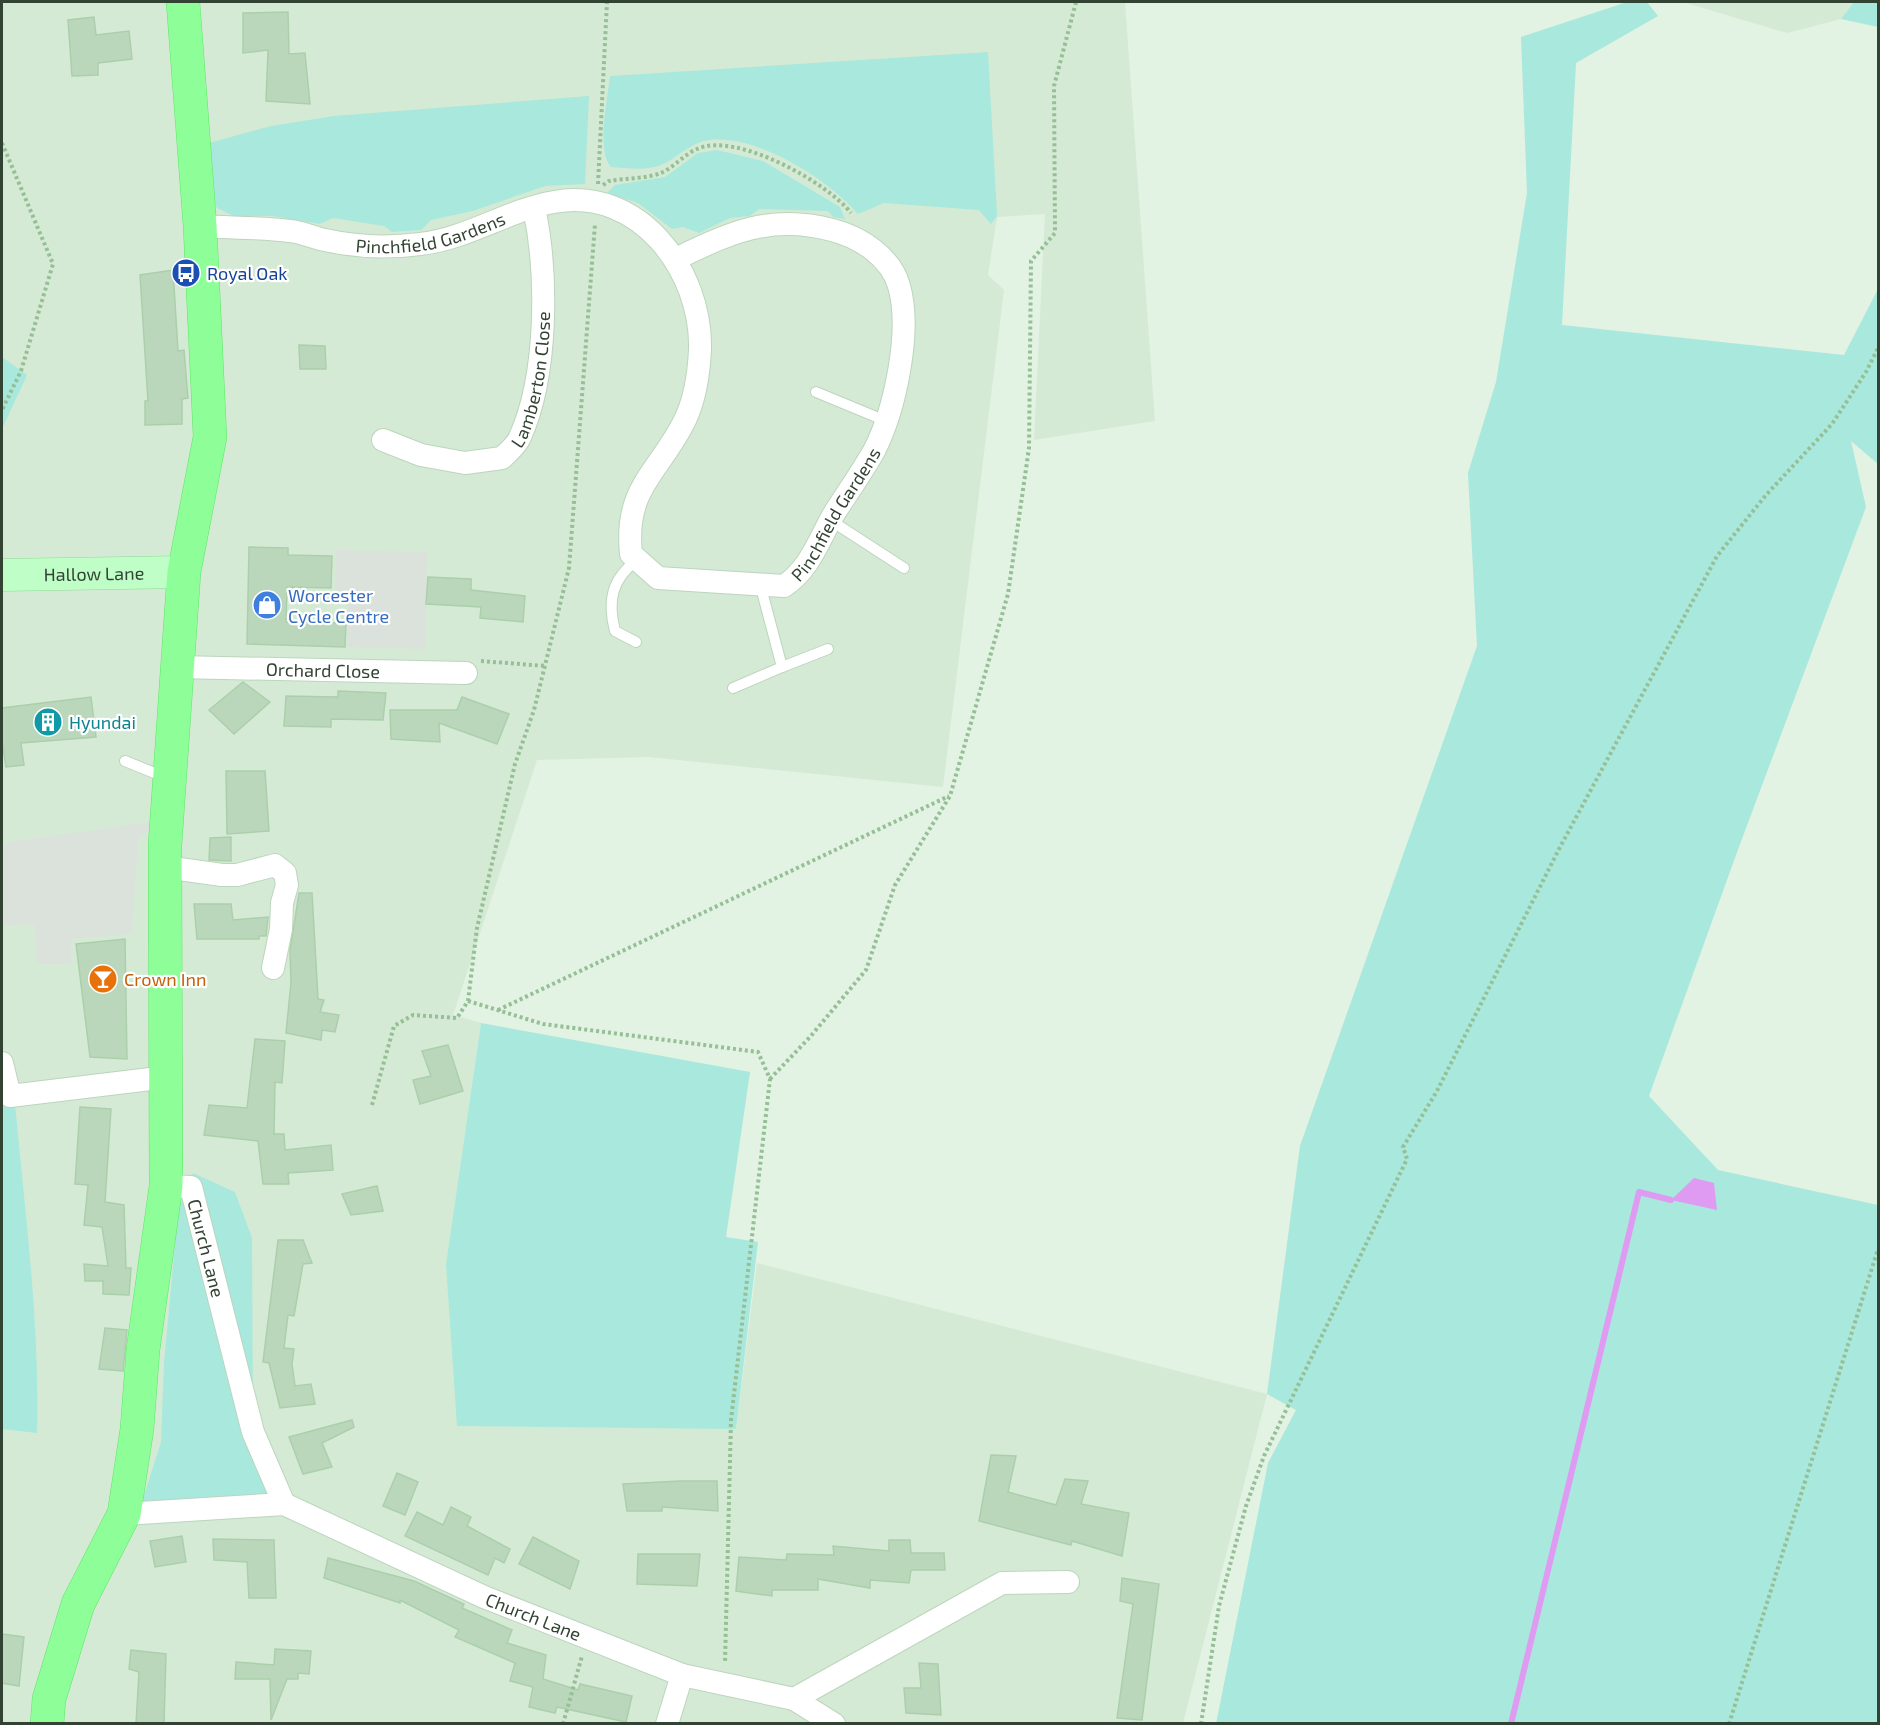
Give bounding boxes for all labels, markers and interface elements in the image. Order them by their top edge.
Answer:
street label: Pinchfield Gardens [355,207,508,257]
bus stop icon: Royal Oak [170,257,202,289]
place label: Royal Oak [207,262,287,284]
street label: Lamberton Close [506,311,554,452]
street label: Pinchfield Gardens [786,443,885,586]
street label: Hallow Lane [44,562,144,585]
place label: Worcester Cycle Centre [288,584,389,627]
shop icon: Worcester Cycle Centre [251,589,283,621]
street label: Orchard Close [266,658,380,682]
building icon: Hyundai [32,706,64,738]
place label: Hyundai [69,711,136,733]
bar icon: Crown Inn [87,963,119,995]
place label: Crown Inn [124,968,206,990]
street label: Church Lane [183,1197,229,1300]
street label: Church Lane [483,1588,584,1645]

